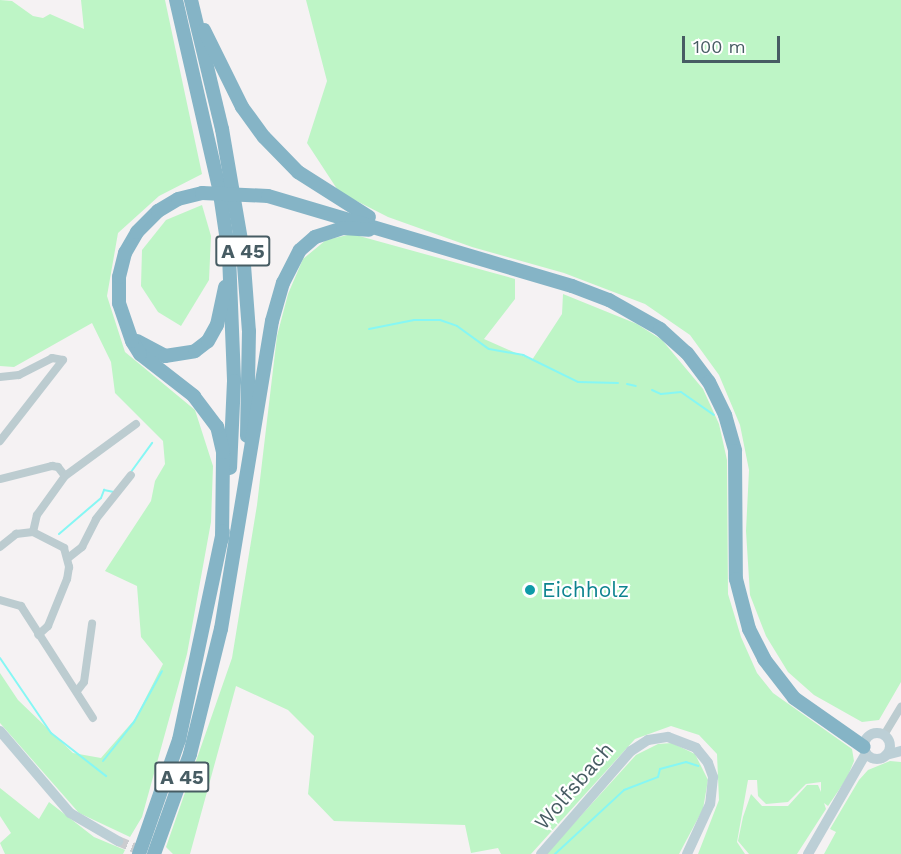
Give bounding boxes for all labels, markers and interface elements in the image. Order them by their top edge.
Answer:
scale bar [685,24,782,62]
text: 100 m [693,36,746,57]
road number: A 45 [214,234,272,268]
place label: Eichholz [542,577,629,603]
marker: Eichholz [523,583,537,597]
street label: Wolfsbach [529,737,619,835]
road number: A 45 [154,760,210,794]

